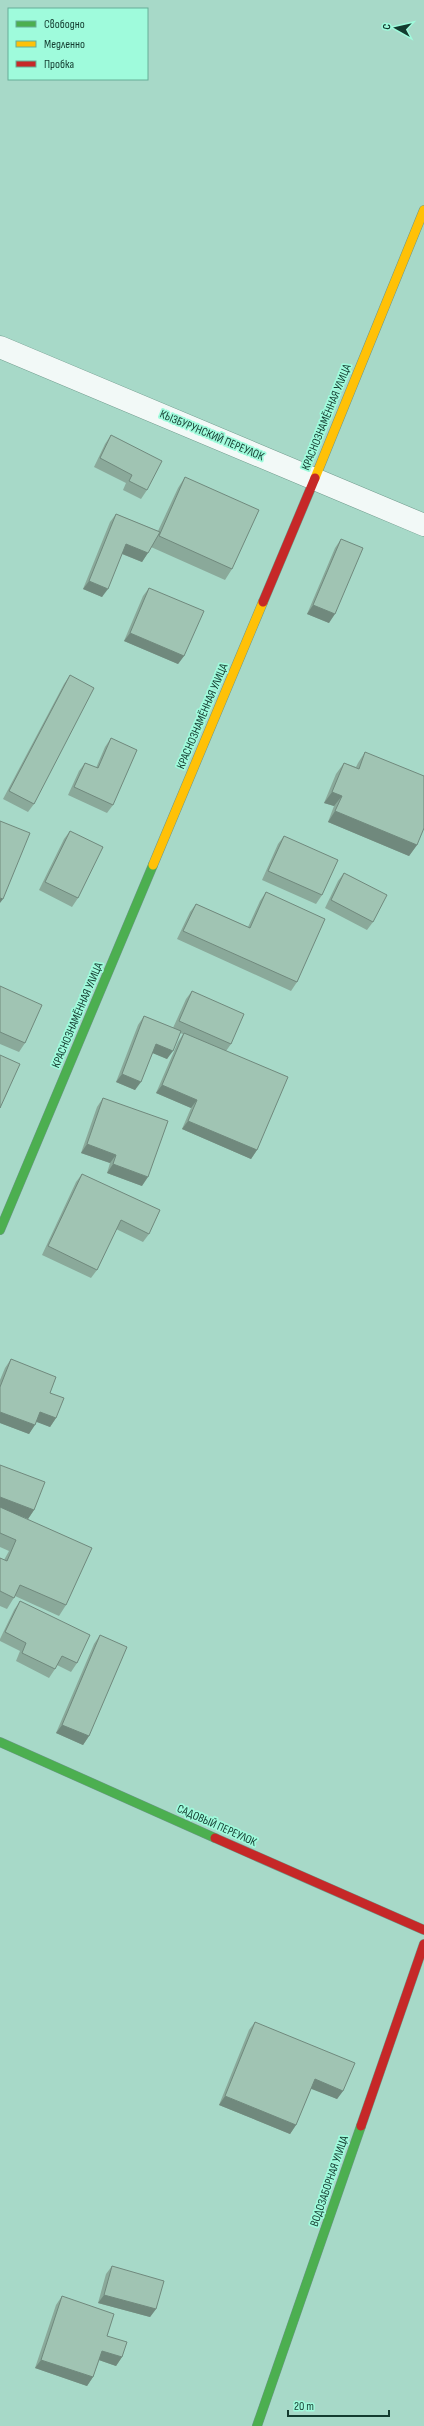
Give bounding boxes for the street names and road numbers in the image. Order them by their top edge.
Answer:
street label: КРАСНОЗНАМЁННАЯ УЛИЦА [298,361,355,473]
street label: КЫЗБУРУНСКИЙ ПЕРЕУЛОК [157,407,267,464]
street label: КРАСНОЗНАМЁННАЯ УЛИЦА [173,660,232,771]
street label: КРАСНОЗНАМЁННАЯ УЛИЦА [48,959,107,1070]
street label: САДОВЫЙ ПЕРЕУЛОК [175,1801,260,1850]
street label: ВОДОЗАБОРНАЯ УЛИЦА [307,2133,352,2229]

